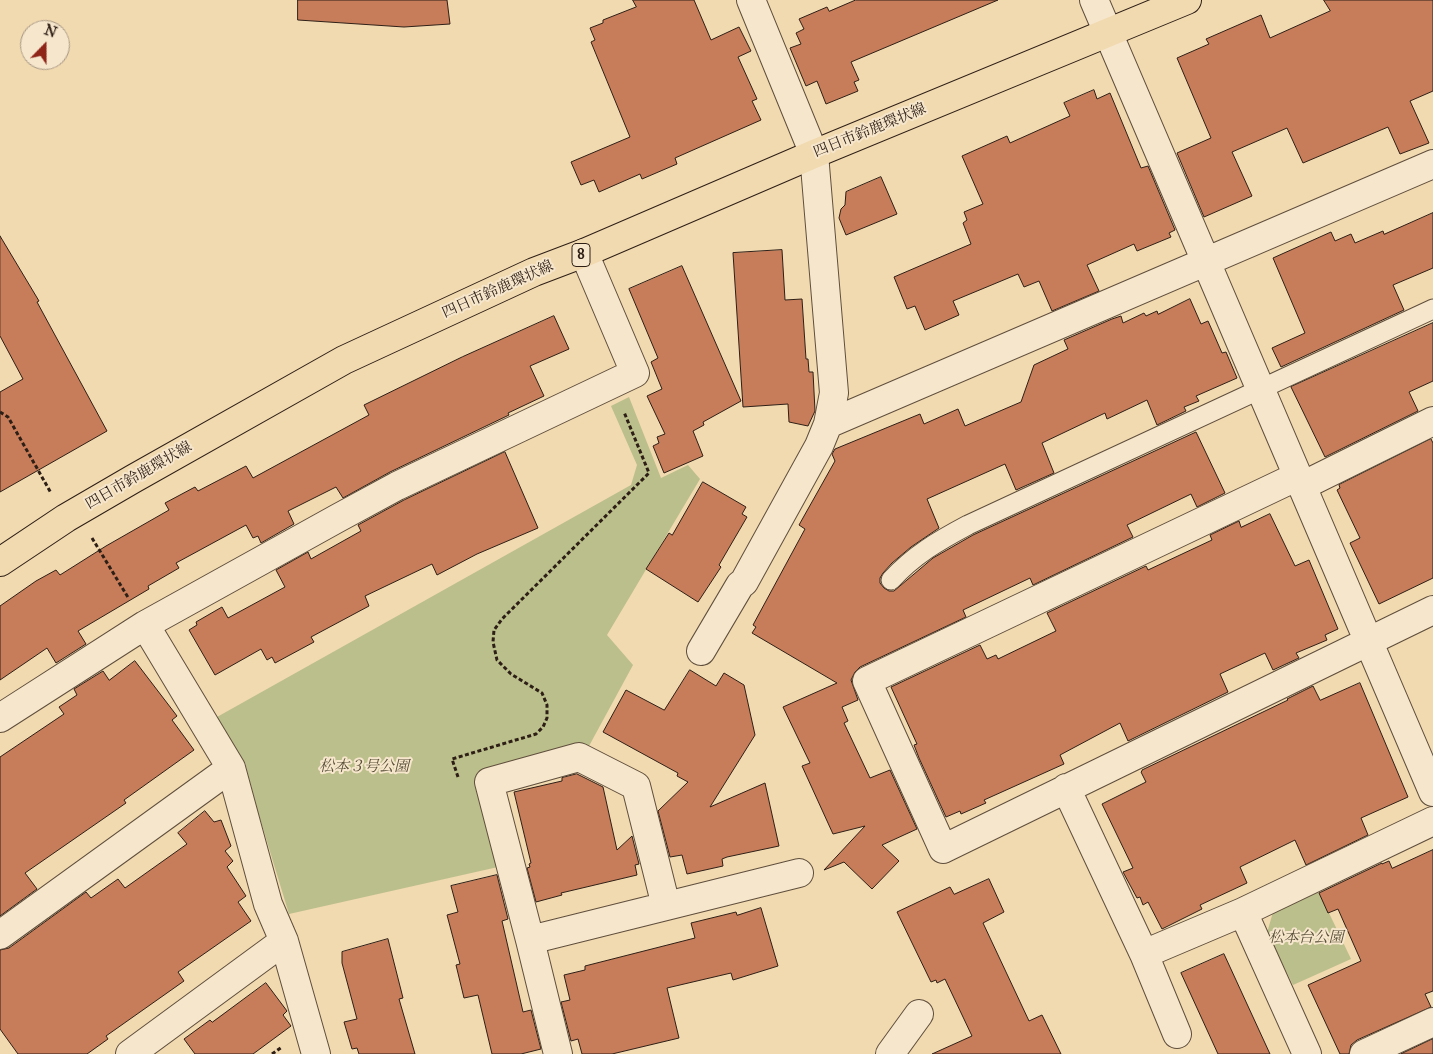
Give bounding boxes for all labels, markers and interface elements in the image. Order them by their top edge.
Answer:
north arrow [20,20,70,70]
text: N [42,21,59,42]
street label: 四日市鈴鹿環状線 [811,100,929,162]
road number: 8 [572,244,590,266]
street label: 四日市鈴鹿環状線 [440,257,556,323]
street label: 四日市鈴鹿環状線 [83,438,195,514]
park label: 松本３号公園 [319,758,409,776]
park label: 松本台公園 [1269,929,1343,947]

